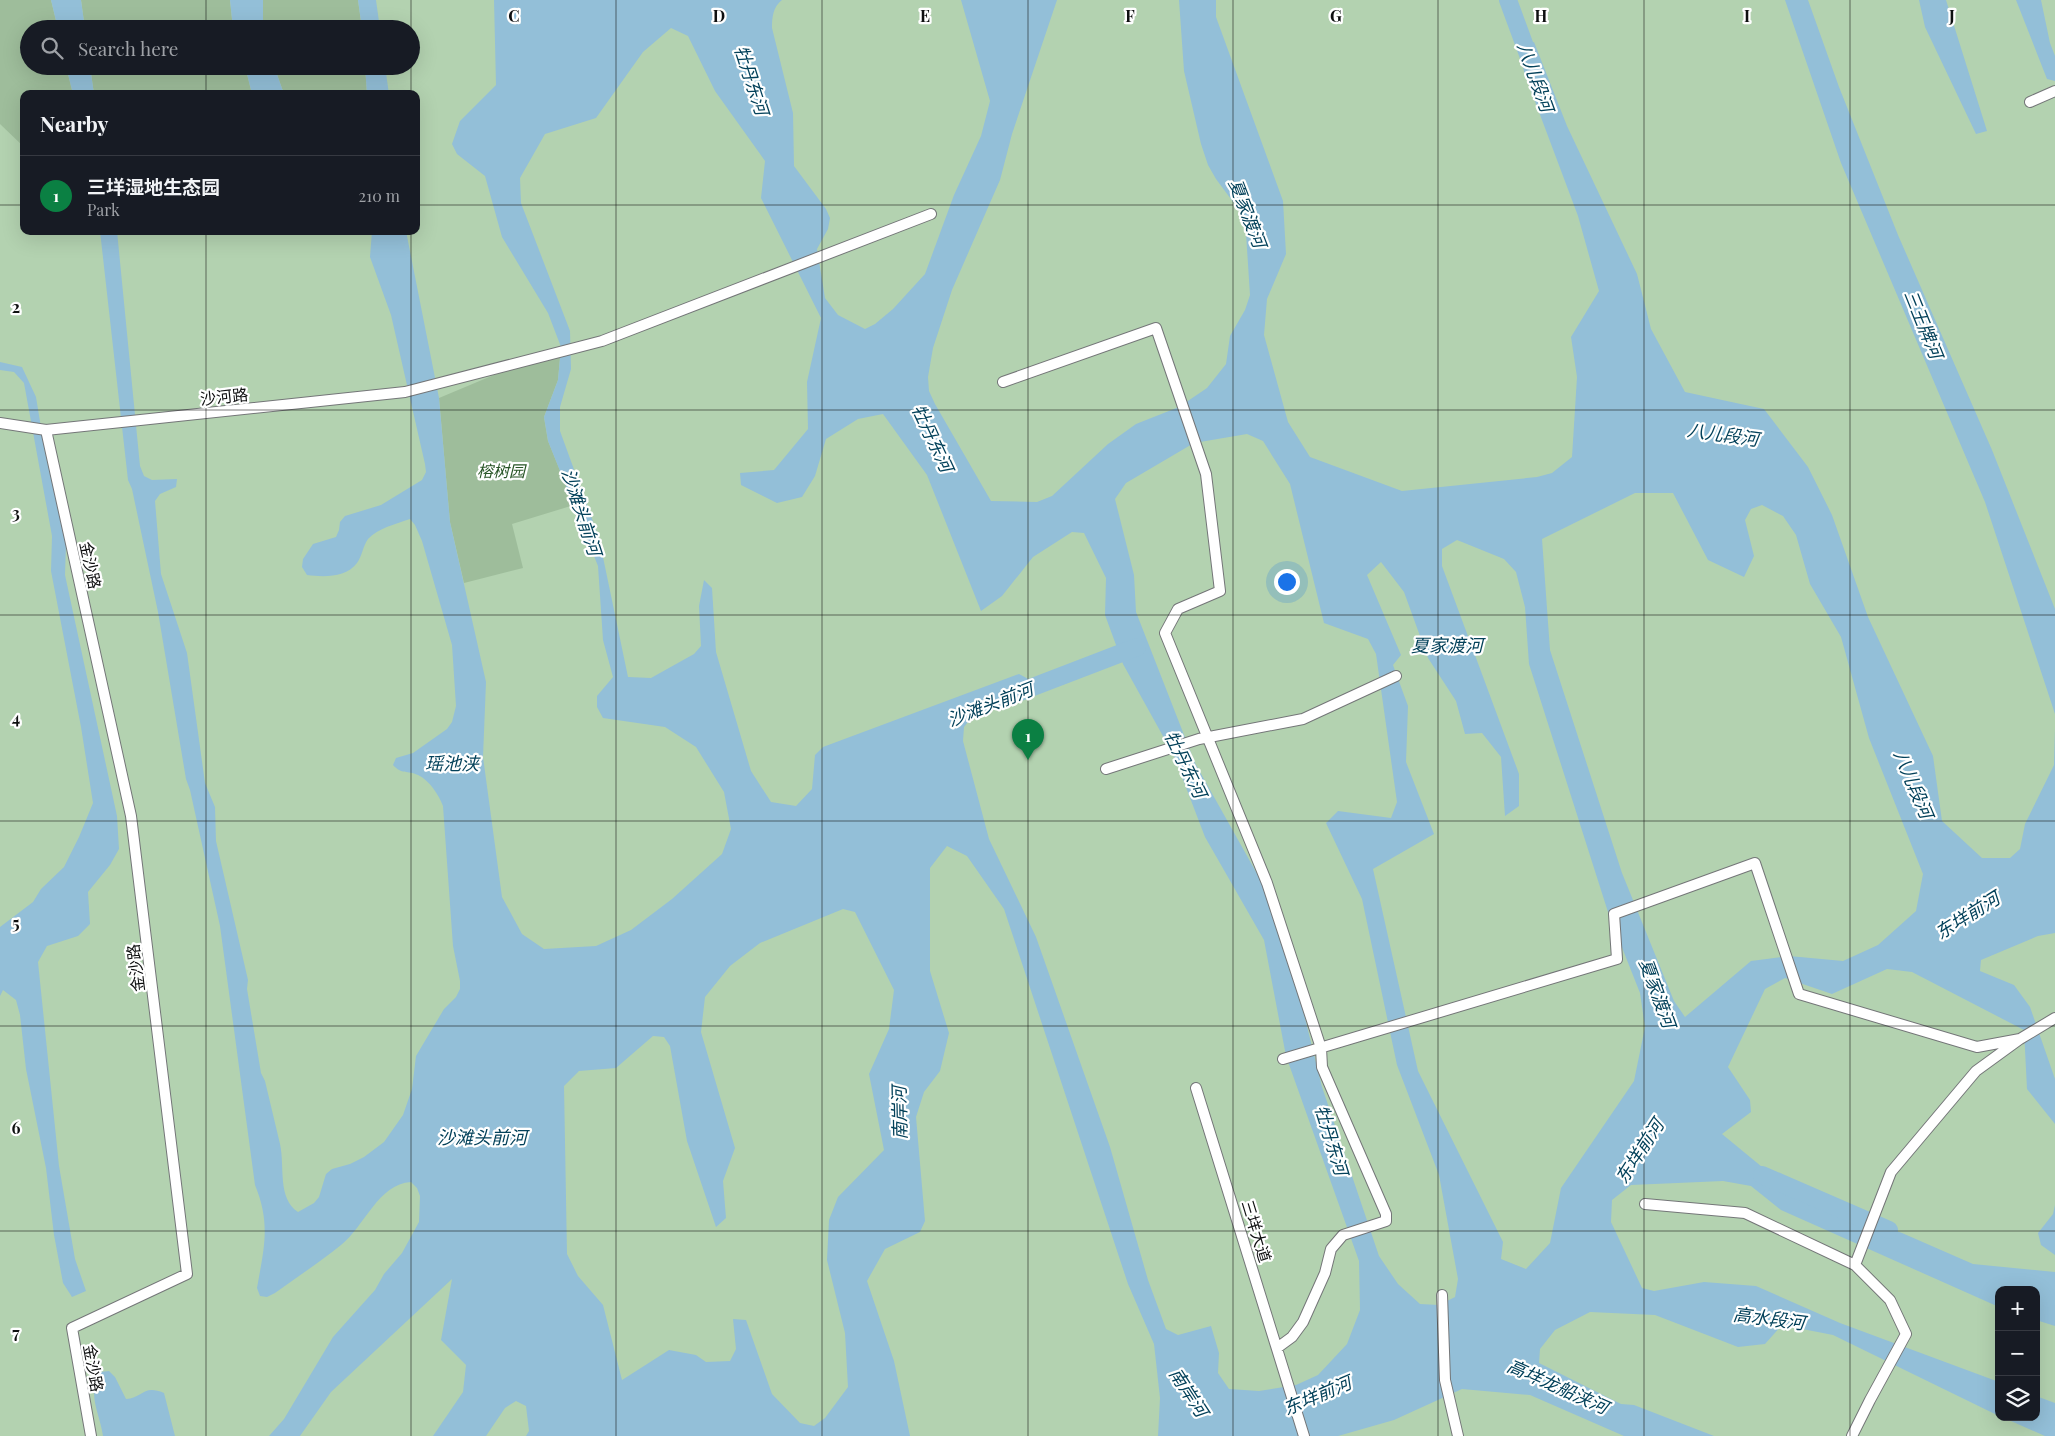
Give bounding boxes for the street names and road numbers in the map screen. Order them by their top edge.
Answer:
street label: 沙河路 [199,383,249,409]
street label: 金沙路 [76,539,106,591]
street label: 金沙路 [122,943,148,993]
street label: 三垟大道 [1238,1197,1276,1265]
street label: 金沙路 [79,1343,109,1393]

